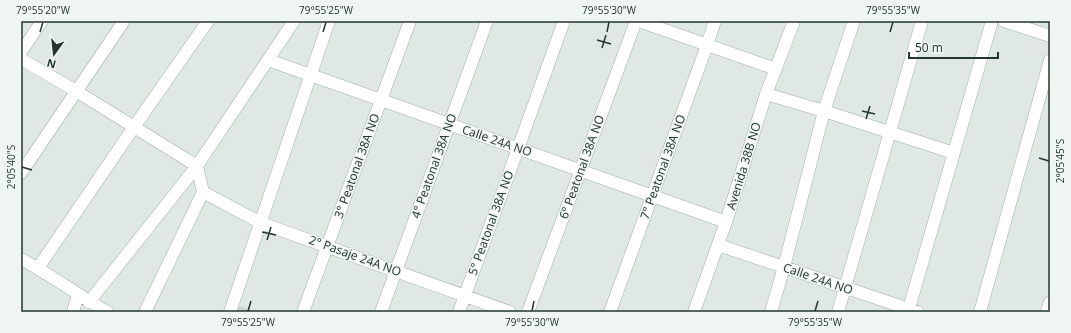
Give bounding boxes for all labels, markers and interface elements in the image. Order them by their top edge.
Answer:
text: 79°55'20"W [16,3,71,17]
text: 79°55'25"W [299,3,354,17]
text: 79°55'30"W [582,3,637,17]
text: 79°55'35"W [866,3,921,17]
north arrow [34,34,74,74]
scale bar [909,34,998,60]
text: 50 m [915,39,943,56]
text: N [45,56,58,73]
street label: 3° Peatonal 38A NO [330,111,383,221]
street label: 4° Peatonal 38A NO [407,111,460,221]
street label: 6º Peatonal 38A NO [555,112,608,221]
street label: 7° Peatonal 38A NO [636,112,689,222]
street label: Avenida 38B NO [722,120,765,212]
street label: Calle 24A NO [460,121,534,160]
text: 2°05'45"S [1053,139,1067,183]
text: 2°05'40"S [4,145,18,189]
street label: 5° Peatonal 38A NO [464,168,517,278]
street label: 2° Pasaje 24A NO [307,231,404,280]
street label: Calle 24A NO [781,259,855,298]
text: 79°55'25"W [221,315,276,329]
text: 79°55'30"W [505,315,560,329]
text: 79°55'35"W [788,315,843,329]

